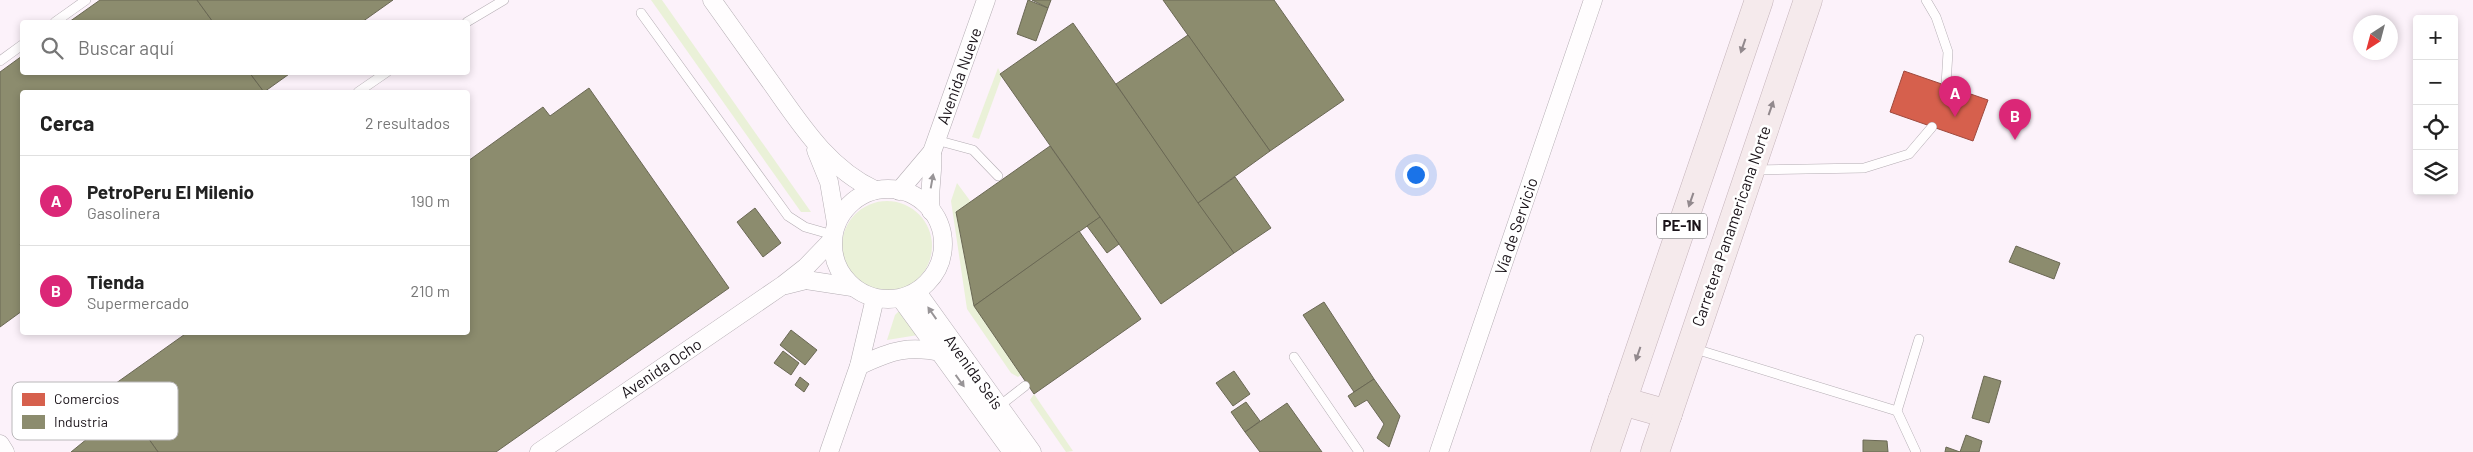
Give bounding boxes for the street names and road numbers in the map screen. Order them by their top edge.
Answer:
street label: Avenida Nueve [932,25,985,127]
street label: Carretera Panamericana Norte [1687,123,1774,329]
street label: Vía de Servicio [1490,175,1541,277]
road number: PE-1N [1657,214,1707,238]
street label: Avenida Seis [941,331,1008,413]
street label: Avenida Ocho [617,334,705,402]

